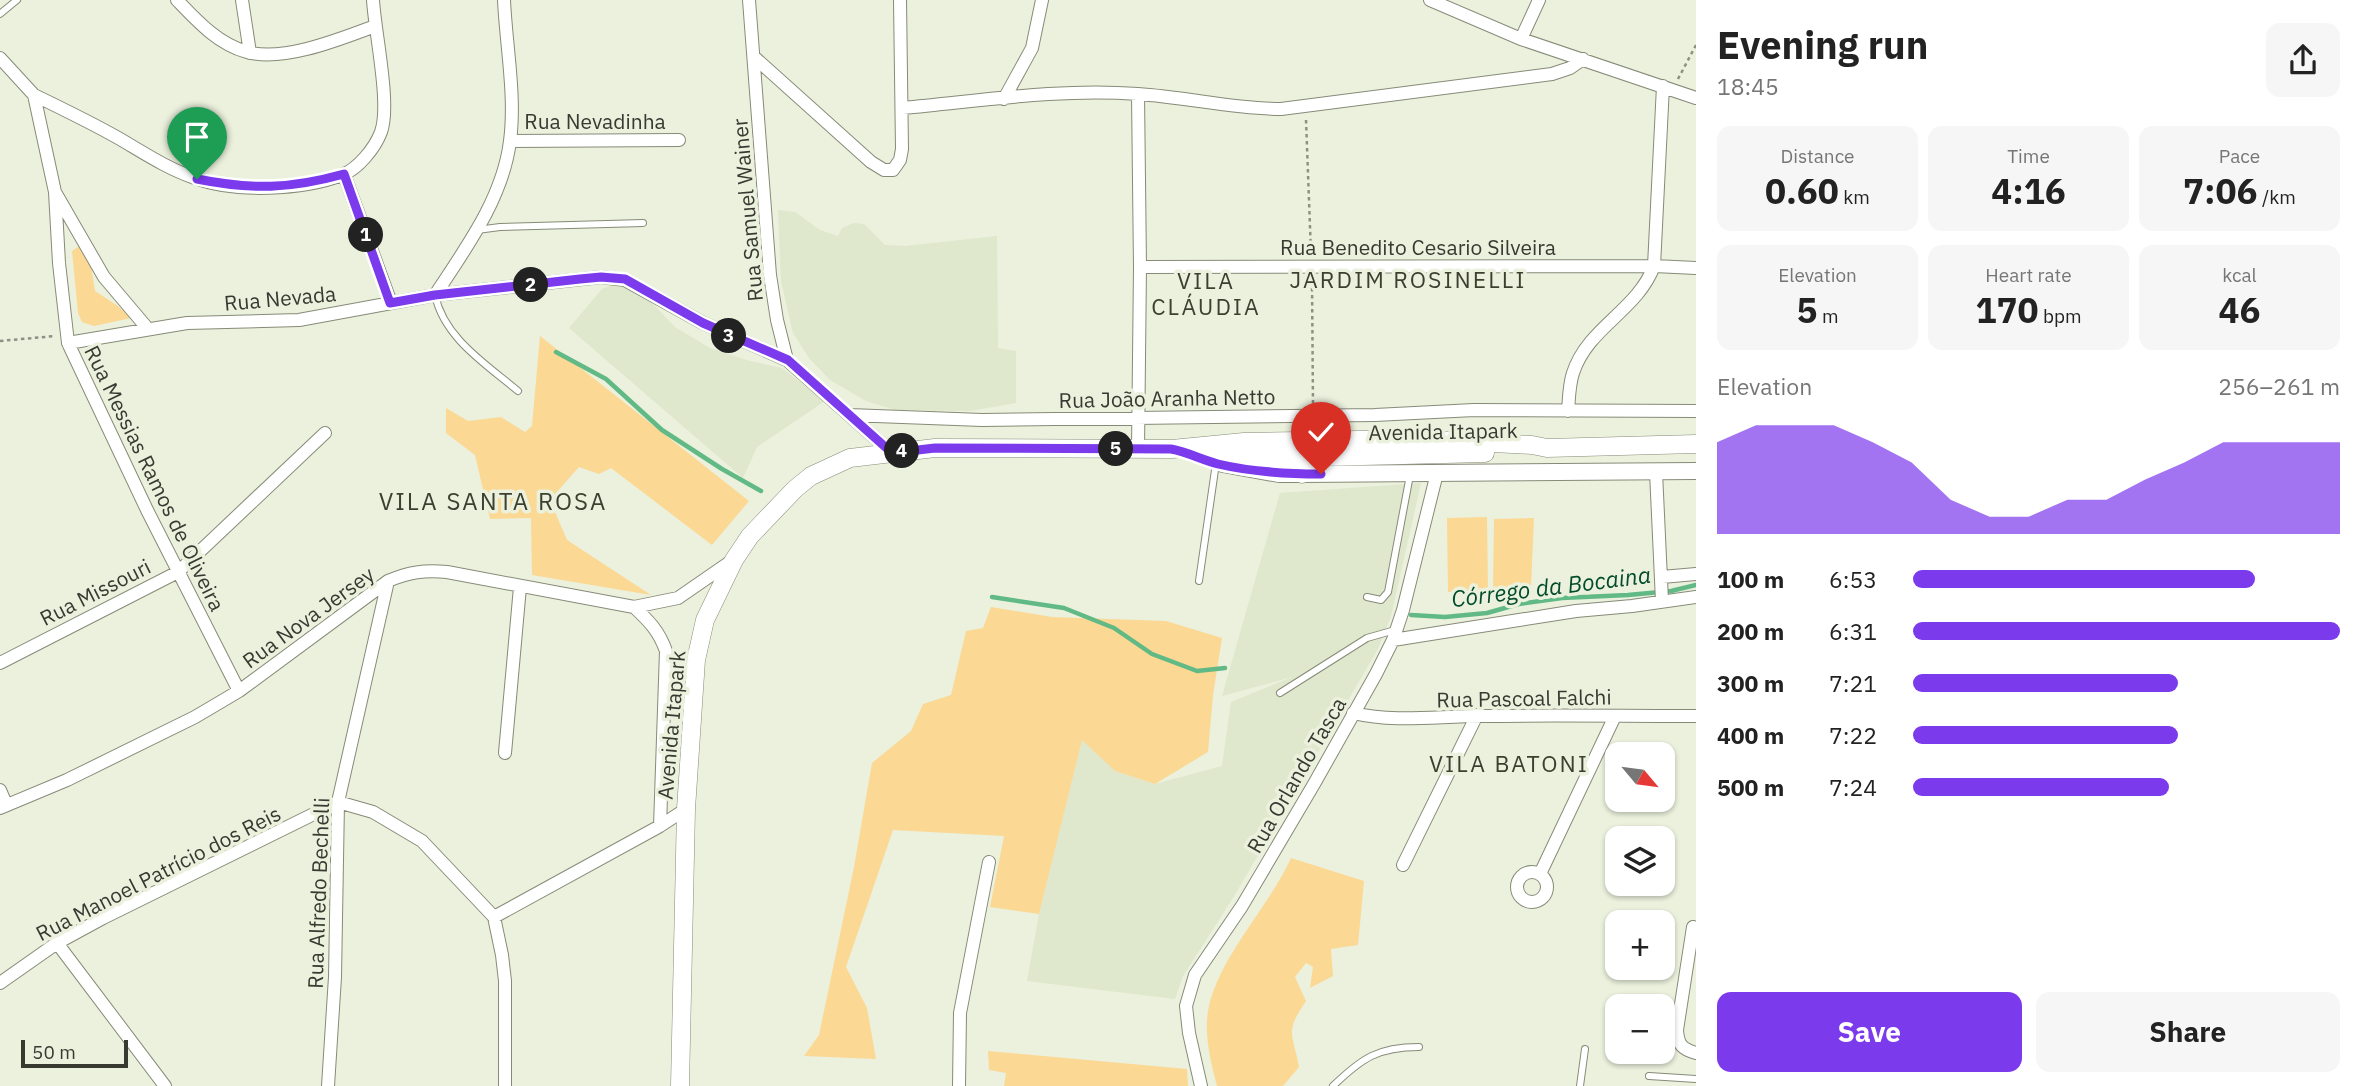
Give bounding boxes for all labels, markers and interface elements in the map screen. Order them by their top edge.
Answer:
text: Evening run [1717,20,1928,69]
button: share [2266,23,2340,97]
text: 18:45 [1717,71,1779,101]
pin [167,107,227,179]
street label: Rua Nevadinha [524,107,666,135]
street label: Rua Samuel Wainer [725,117,769,303]
icon: arrive [178,118,216,156]
text: Distance [1780,144,1855,168]
text: Time [2007,144,2050,168]
text: Pace [2219,144,2260,168]
text: 0.60 [1765,168,1839,214]
text: 4:16 [1991,168,2066,214]
text: 7:06 [2183,168,2258,214]
text: km [1839,185,1870,209]
text: /km [2258,185,2296,209]
pin: 1 [348,218,384,252]
text: 1 [360,222,371,246]
street label: Rua Benedito Cesario Silveira [1280,233,1556,261]
text: Elevation [1778,263,1857,287]
text: Heart rate [1985,263,2072,287]
text: kcal [2222,263,2257,287]
district label: JARDIM ROSINELLI [1289,264,1527,294]
district label: VILA CLÁUDIA [1151,265,1261,321]
pin: 2 [514,268,548,302]
text: 2 [525,272,536,296]
street label: Rua Nevada [223,279,337,317]
text: 5 [1796,287,1817,333]
text: 170 [1975,287,2038,333]
text: 46 [2218,287,2261,333]
text: m [1817,304,1839,328]
text: bpm [2038,304,2082,328]
pin: 3 [712,318,746,354]
text: 3 [723,323,734,347]
street label: Rua Messias Ramos de Oliveira [78,341,232,615]
text: Elevation [1717,371,1812,401]
text: 256–261 m [2218,371,2340,401]
street label: Rua João Aranha Netto [1058,382,1276,414]
pin [1291,402,1351,474]
icon: check [1302,413,1340,451]
street label: Avenida Itapark [1368,416,1518,446]
pin: 5 [1098,432,1134,466]
pin: 4 [884,434,920,468]
text: 5 [1110,436,1121,460]
text: 4 [896,438,907,462]
district label: VILA SANTA ROSA [379,485,607,517]
street label: Rua Missouri [35,552,155,632]
street label: Rua Nova Jersey [237,559,380,674]
water label: Córrego da Bocaina [1450,559,1652,613]
text: 100 m [1717,564,1784,594]
text: 6:53 [1829,564,1877,594]
text: 200 m [1717,616,1784,646]
text: 6:31 [1829,616,1877,646]
street label: Avenida Itapark [651,649,691,801]
text: 300 m [1717,668,1784,698]
text: 7:21 [1829,668,1877,698]
street label: Rua Pascoal Falchi [1436,682,1612,714]
street label: Rua Orlando Tasca [1240,692,1352,858]
text: 400 m [1717,720,1784,750]
text: 7:22 [1829,720,1877,750]
north arrow [1605,742,1675,812]
map controls [1605,742,1675,1064]
district label: VILA BATONI [1429,748,1589,778]
text: 500 m [1717,772,1784,802]
text: 7:24 [1829,772,1877,802]
street label: Rua Alfredo Bechelli [301,797,335,989]
street label: Rua Manoel Patrício dos Reis [31,799,285,947]
button: layers [1605,826,1675,896]
button: + [1605,910,1675,980]
button: Save [1717,992,2022,1072]
button: Share [2036,992,2340,1072]
button: − [1605,994,1675,1064]
scale bar [21,1037,128,1069]
text: 50 m [32,1040,76,1064]

